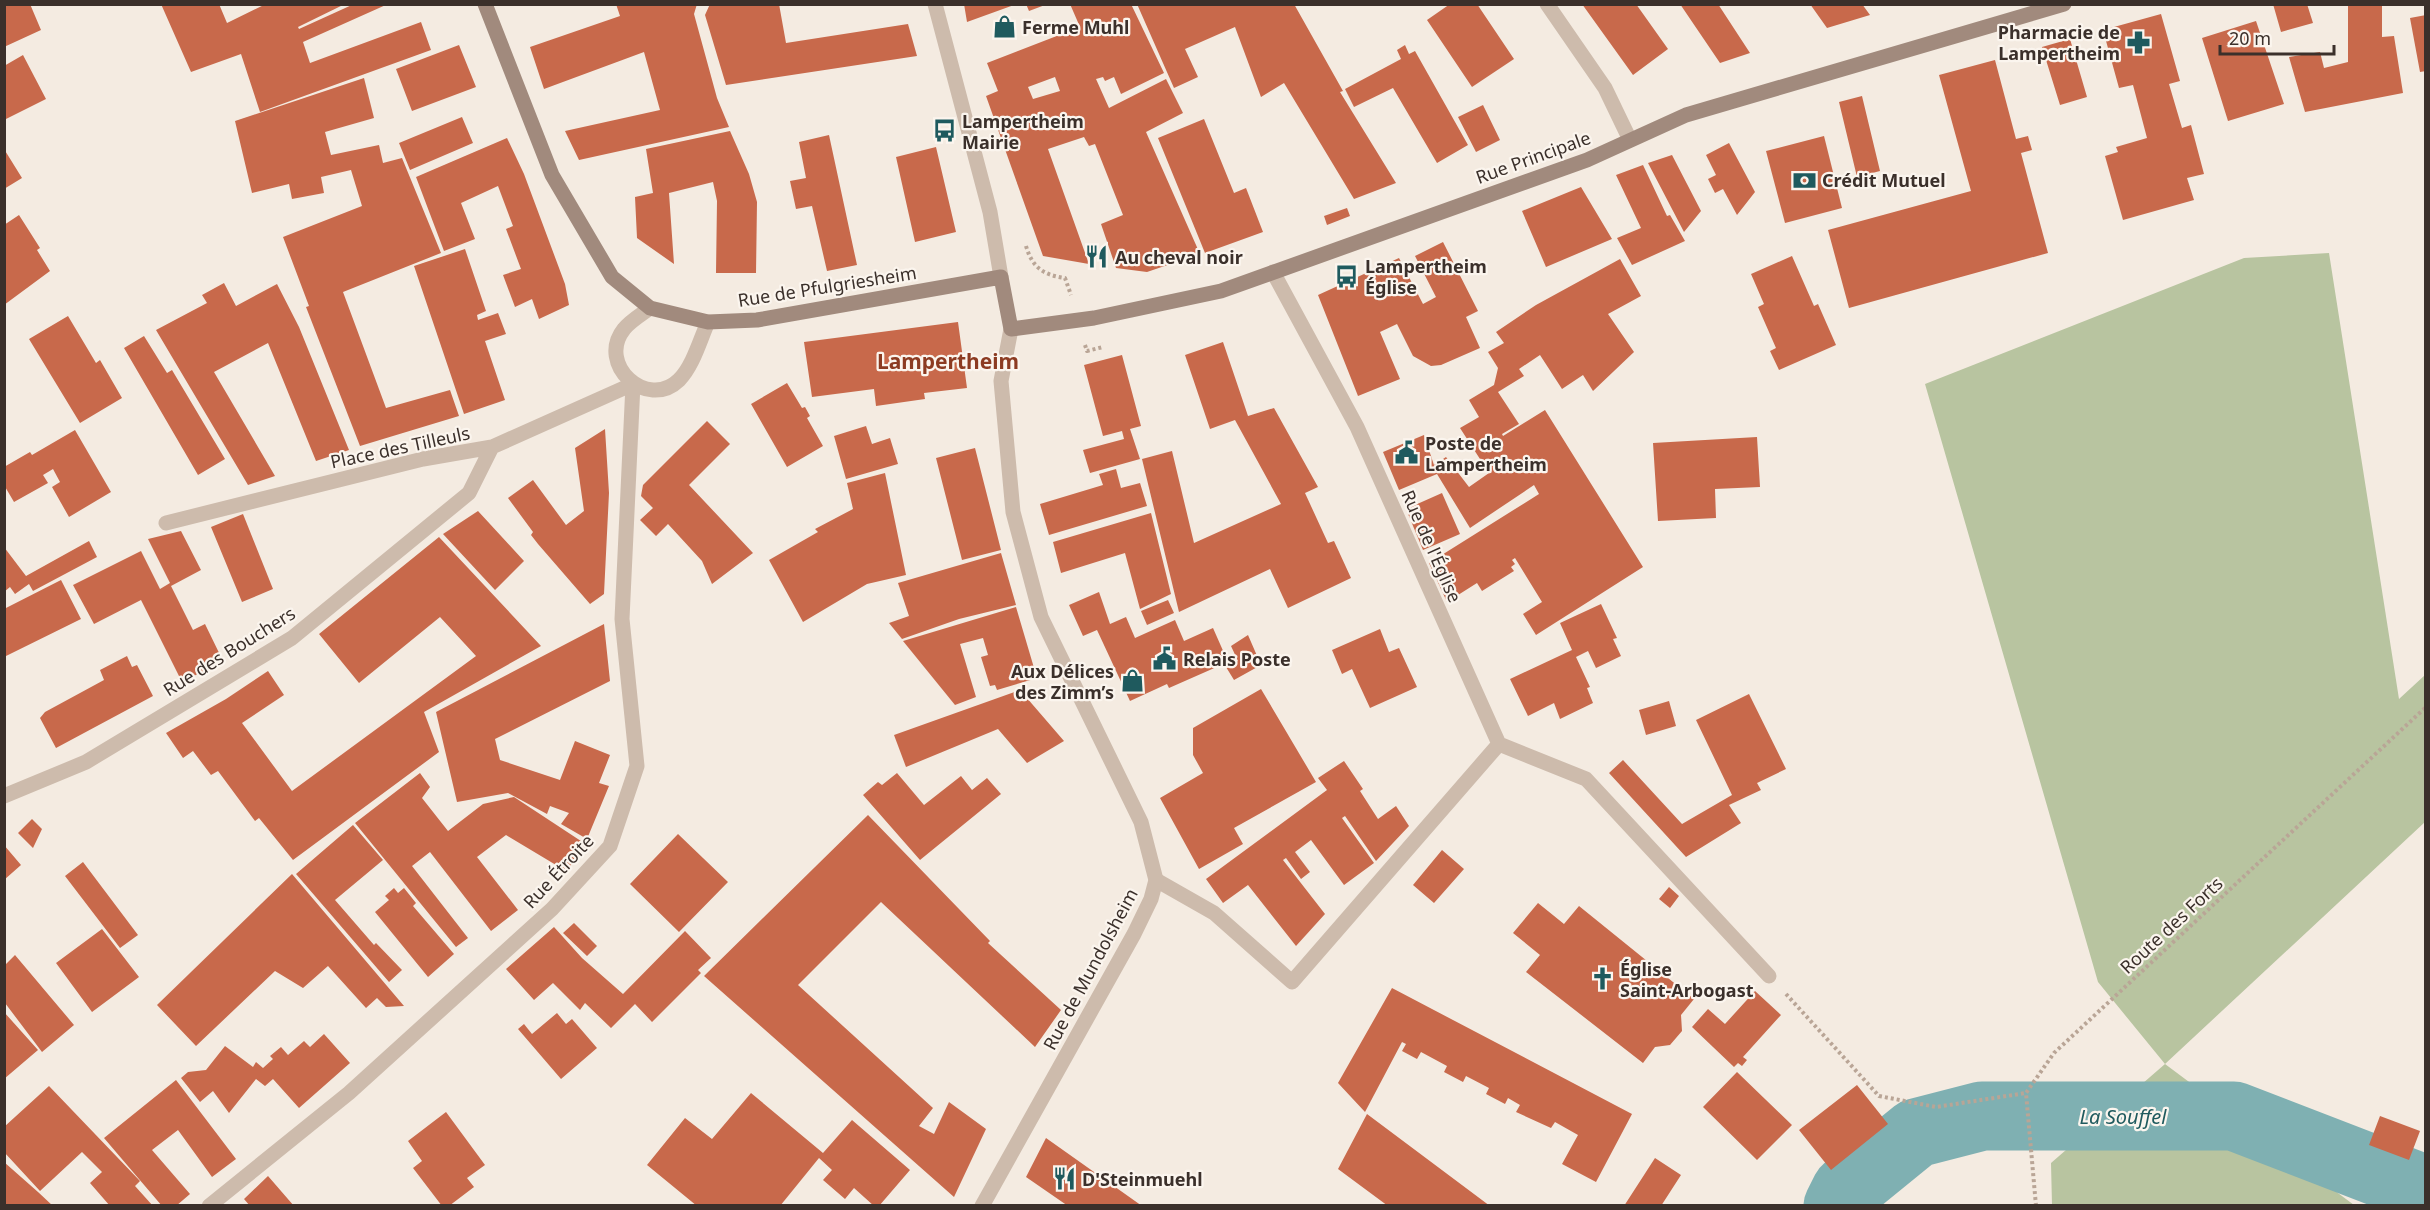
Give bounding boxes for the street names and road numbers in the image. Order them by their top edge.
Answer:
street label: Rue Principale [1472,125,1594,189]
street label: Rue de Pfulgriesheim [736,260,918,312]
street label: Place des Tilleuls [328,420,472,474]
street label: Rue de l'Église [1396,486,1468,606]
street label: Rue des Bouchers [158,601,300,701]
street label: Rue Étroite [518,829,598,913]
street label: Route des Forts [2115,871,2227,979]
street label: Rue de Mundolsheim [1037,884,1143,1054]

